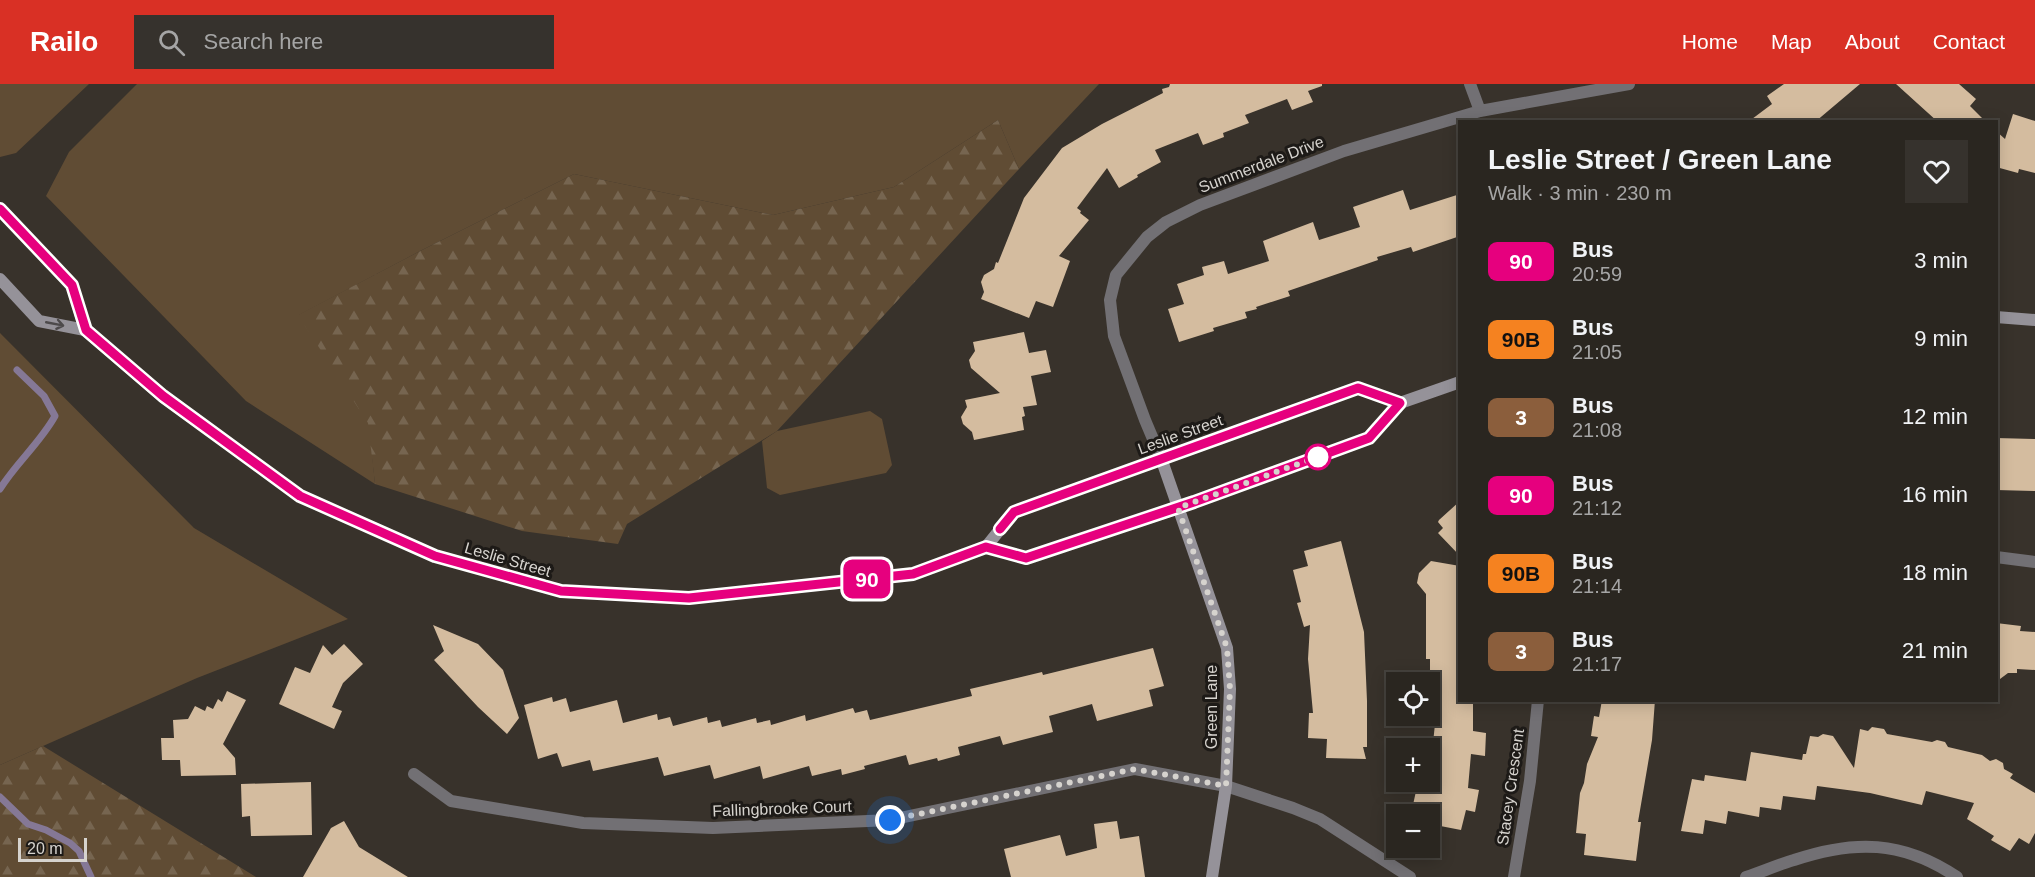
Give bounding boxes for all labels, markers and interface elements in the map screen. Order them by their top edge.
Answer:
search box [134,15,554,69]
text: Railo [30,26,98,57]
icon: search [155,26,188,59]
text: Search here [203,29,323,54]
text: Home [1682,30,1738,53]
text: Map [1771,30,1812,53]
text: About [1845,30,1900,53]
text: Contact [1933,30,2005,53]
street label: Summerdale Drive [1196,133,1326,196]
button: heart [1905,140,1968,203]
text: Leslie Street / Green Lane [1488,144,1832,175]
text: Walk · 3 min · 230 m [1488,182,1672,204]
text: Bus [1572,237,1614,262]
text: 3 min [1914,248,1968,273]
text: 90 [1509,250,1533,273]
text: 20:59 [1572,263,1622,285]
text: Bus [1572,315,1614,340]
one-way arrow [45,319,64,330]
text: 9 min [1914,326,1968,351]
text: 90B [1502,328,1540,351]
text: 21:05 [1572,341,1622,363]
text: Bus [1572,393,1614,418]
text: 12 min [1902,404,1968,429]
text: 3 [1515,406,1527,429]
street label: Leslie Street [1135,411,1225,458]
text: 21:08 [1572,419,1622,441]
unlabelled marker [1305,444,1331,470]
text: Bus [1572,471,1614,496]
text: 16 min [1902,482,1968,507]
text: 90 [1509,484,1533,507]
text: 21:12 [1572,497,1622,519]
street label: Leslie Street [463,539,553,580]
text: Bus [1572,549,1614,574]
line badge: 90 [840,560,894,598]
text: 18 min [1902,560,1968,585]
text: 90B [1502,562,1540,585]
text: 90 [855,568,879,591]
text: 21:14 [1572,575,1622,597]
text: Bus [1572,627,1614,652]
text: 21 min [1902,638,1968,663]
text: 3 [1515,640,1527,663]
text: 21:17 [1572,653,1622,675]
street label: Green Lane [1203,665,1220,749]
map controls [1386,672,1440,858]
button: locate [1386,672,1440,726]
street label: Stacey Crescent [1494,727,1527,846]
button: + [1386,738,1440,792]
street label: Fallingbrooke Court [712,798,853,819]
button: − [1386,804,1440,858]
your location [875,805,905,835]
scale bar [18,835,87,862]
text: 20 m [27,840,63,857]

